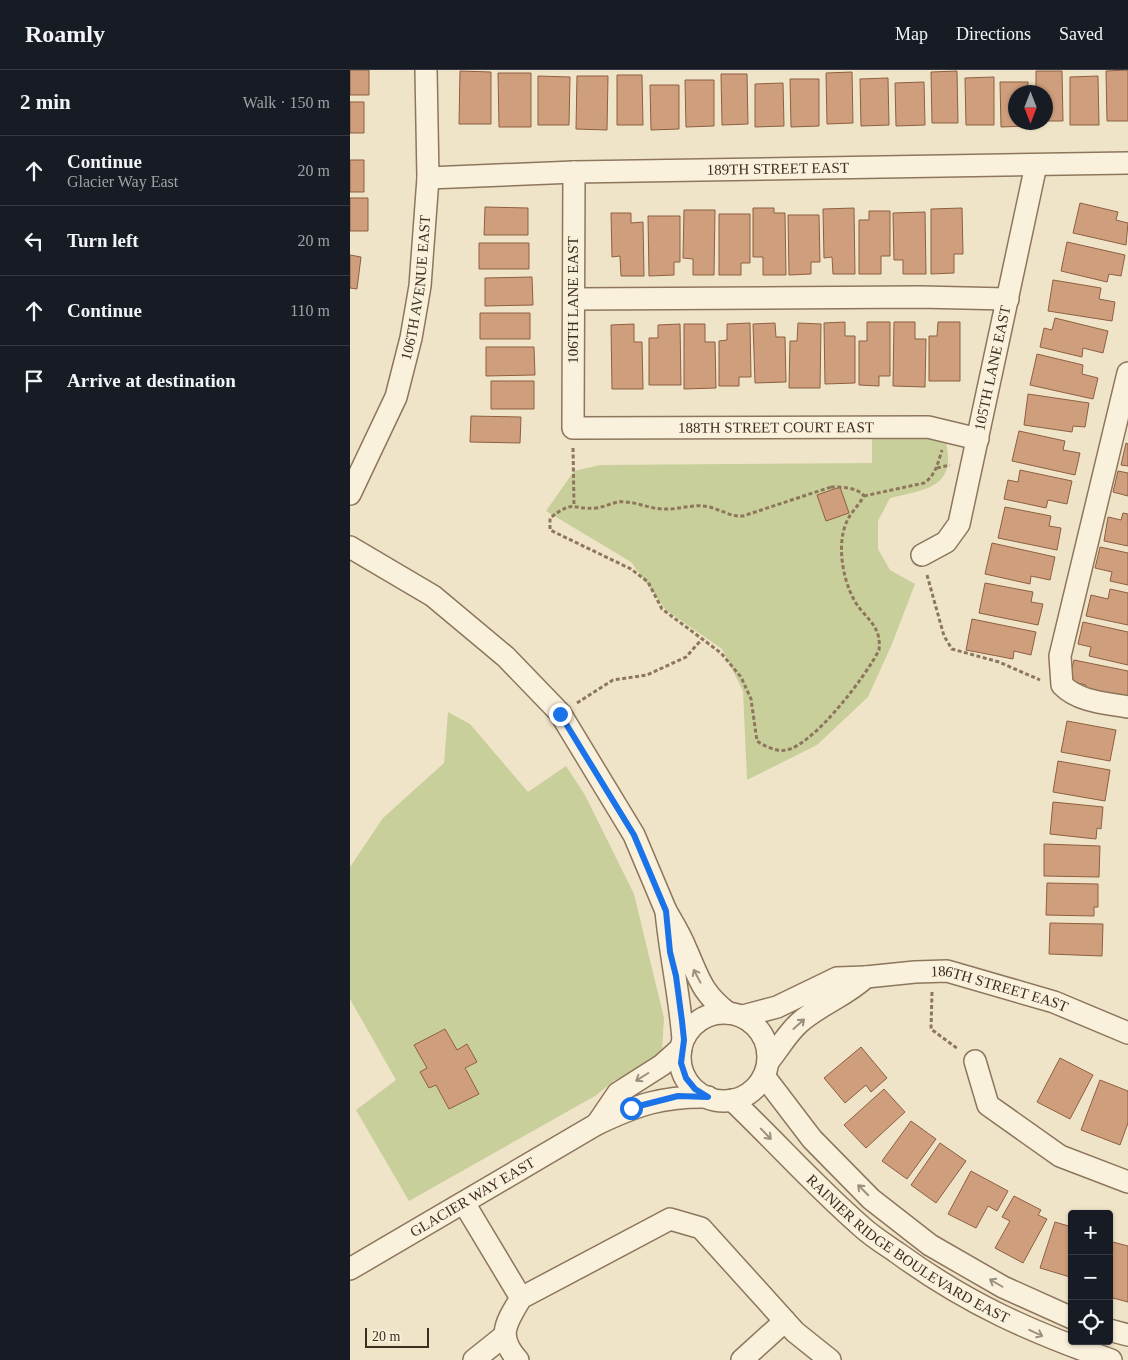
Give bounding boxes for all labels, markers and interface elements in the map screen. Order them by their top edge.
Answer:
text: Roamly [25,21,105,47]
text: Map [895,24,928,44]
text: Directions [956,24,1031,44]
text: Saved [1059,24,1103,44]
north arrow [1008,85,1053,130]
text: 2 min [20,90,71,114]
text: Walk · 150 m [243,94,330,111]
text: Continue [67,151,142,172]
icon: ahead [20,157,48,185]
street label: 189TH STREET EAST [707,160,849,178]
text: 20 m [298,162,330,179]
text: Glacier Way East [67,173,178,190]
street label: 106TH AVENUE EAST [398,214,433,362]
icon: left [20,227,48,255]
text: Turn left [67,230,139,251]
text: 20 m [298,232,330,249]
street label: 106TH LANE EAST [565,236,581,364]
icon: ahead [20,297,48,325]
text: Continue [67,300,142,321]
text: 110 m [290,302,330,319]
street label: 105TH LANE EAST [971,304,1014,432]
icon: arrive [20,367,48,395]
text: Arrive at destination [67,370,236,391]
street label: 188TH STREET COURT EAST [678,419,874,436]
route end [549,703,572,726]
street label: 186TH STREET EAST [930,963,1070,1015]
one-way arrow [692,969,701,984]
one-way arrow [793,1018,806,1030]
one-way arrow [635,1072,649,1082]
route start [620,1097,643,1120]
one-way arrow [760,1128,772,1140]
street label: GLACIER WAY EAST [407,1154,538,1240]
street label: RAINIER RIDGE BOULEVARD EAST [803,1171,1012,1326]
one-way arrow [857,1184,869,1197]
map controls [1068,1210,1113,1345]
button: + [1068,1210,1113,1255]
button: − [1068,1255,1113,1300]
one-way arrow [988,1278,1003,1288]
button: locate [1068,1300,1113,1345]
scale bar [365,1325,429,1348]
text: 20 m [372,1329,400,1344]
one-way arrow [1028,1329,1043,1338]

